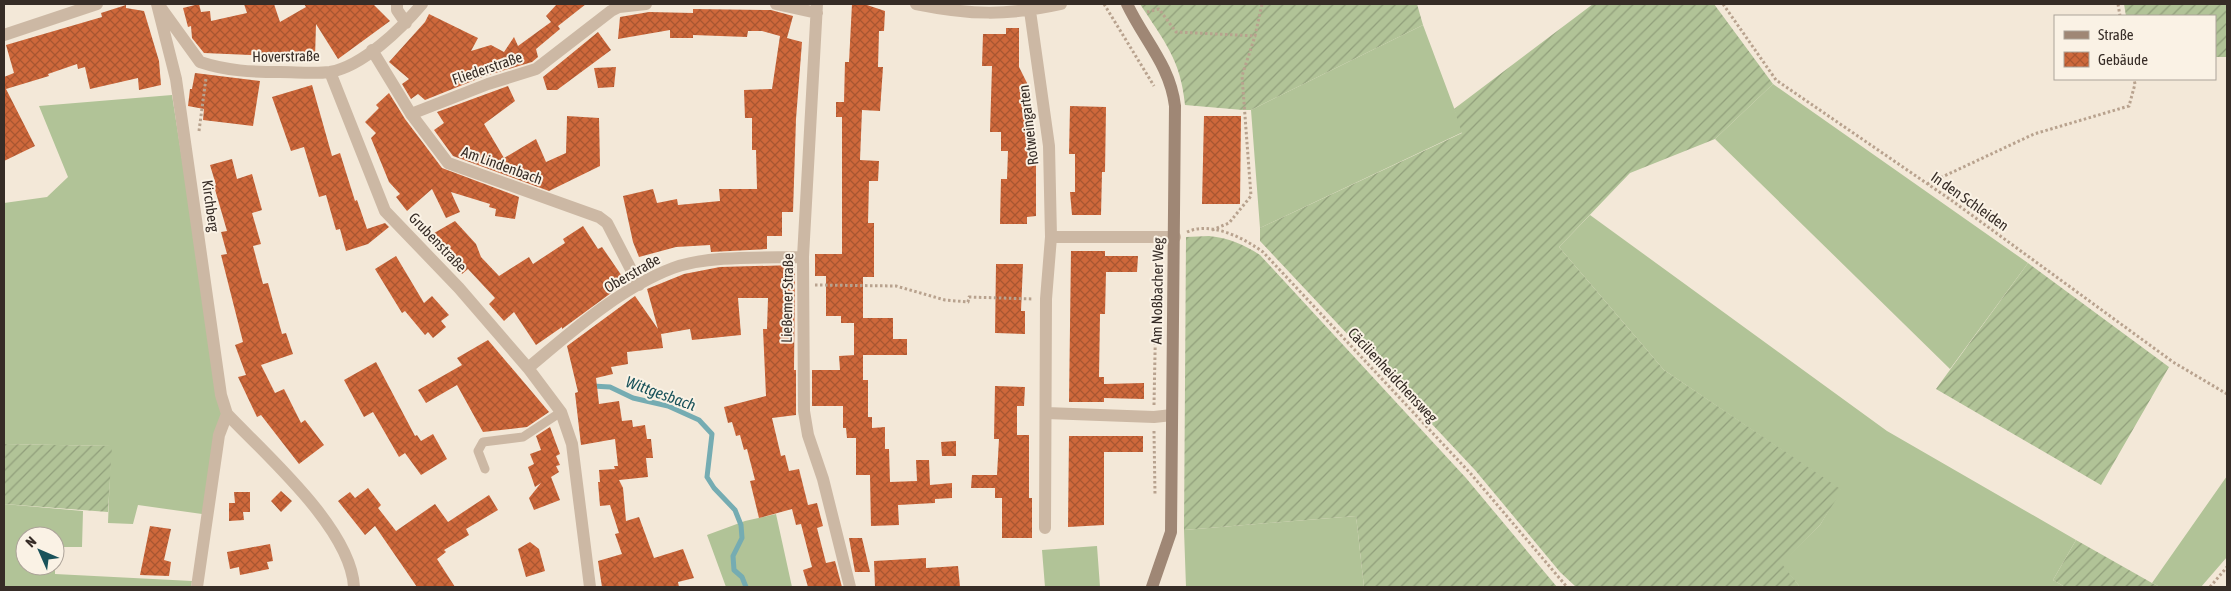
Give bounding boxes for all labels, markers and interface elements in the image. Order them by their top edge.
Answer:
legend [2054,15,2216,80]
text: Straße [2098,26,2134,43]
street label: Hoverstraße [252,47,320,65]
street label: Fliederstraße [450,48,525,88]
text: Gebäude [2098,51,2148,68]
street label: Rotweingarten [1015,84,1041,166]
street label: Am Lindenbach [459,143,545,187]
street label: In den Schleiden [1928,168,2012,234]
street label: Kirchberg [199,179,223,234]
street label: Grubenstraße [406,209,470,275]
street label: Am Noßbacher Weg [1148,237,1166,345]
street label: Oberstraße [601,250,663,296]
street label: Ließemer Straße [778,253,796,343]
street label: Cäcilienheidchensweg [1345,324,1442,426]
water label: Wittgesbach [623,372,699,415]
north arrow [15,526,65,576]
text: N [22,533,39,550]

